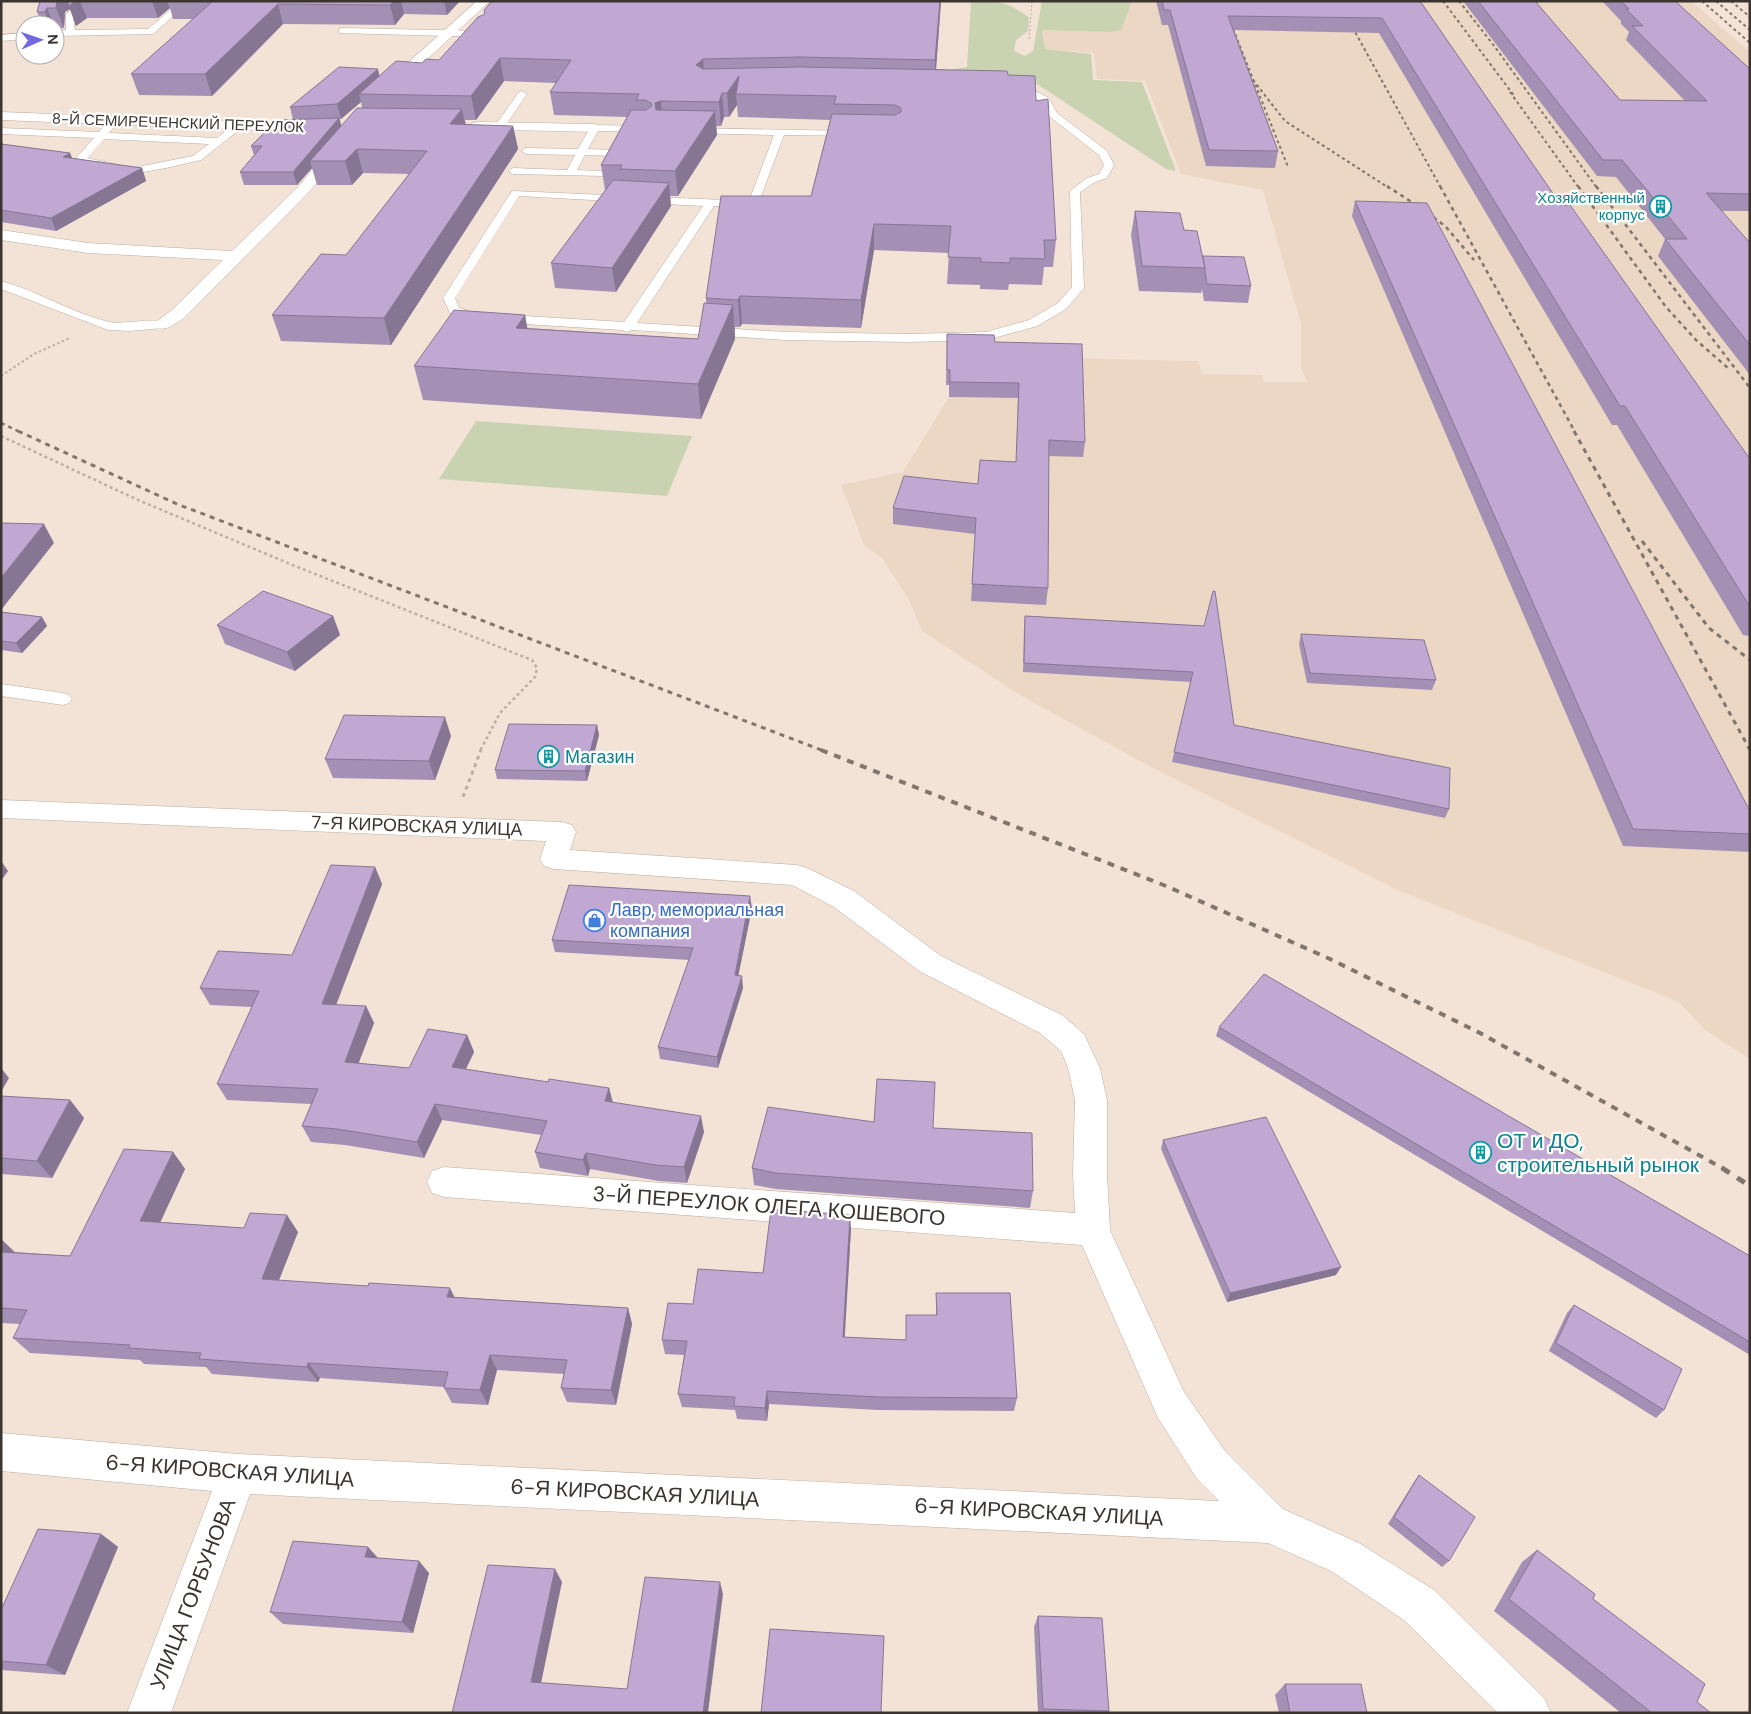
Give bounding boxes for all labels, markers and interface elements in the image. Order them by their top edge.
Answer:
north arrow [15,15,65,65]
text: N [44,34,62,45]
street label: 8-Й СЕМИРЕЧЕНСКИЙ ПЕРЕУЛОК [52,109,305,137]
place label: Хозяйственный корпус [1537,188,1645,225]
building icon: Хозяйственный корпус [1649,195,1673,219]
building icon: Магазин [537,745,561,769]
place label: Магазин [565,745,634,769]
street label: 7-Я КИРОВСКАЯ УЛИЦА [311,810,523,842]
place label: Лавр, мемориальная компания [610,898,784,943]
shop icon: Лавр, мемориальная компания [582,908,606,932]
place label: ОТ и ДО, строительный рынок [1497,1127,1700,1179]
building icon: ОТ и ДО, строительный рынок [1469,1141,1493,1165]
street label: 3-Й ПЕРЕУЛОК ОЛЕГА КОШЕВОГО [592,1180,946,1232]
street label: 6-Я КИРОВСКАЯ УЛИЦА [105,1448,355,1494]
street label: 6-Я КИРОВСКАЯ УЛИЦА [510,1473,760,1513]
street label: 6-Я КИРОВСКАЯ УЛИЦА [914,1492,1164,1532]
street label: УЛИЦА ГОРБУНОВА [144,1494,242,1694]

